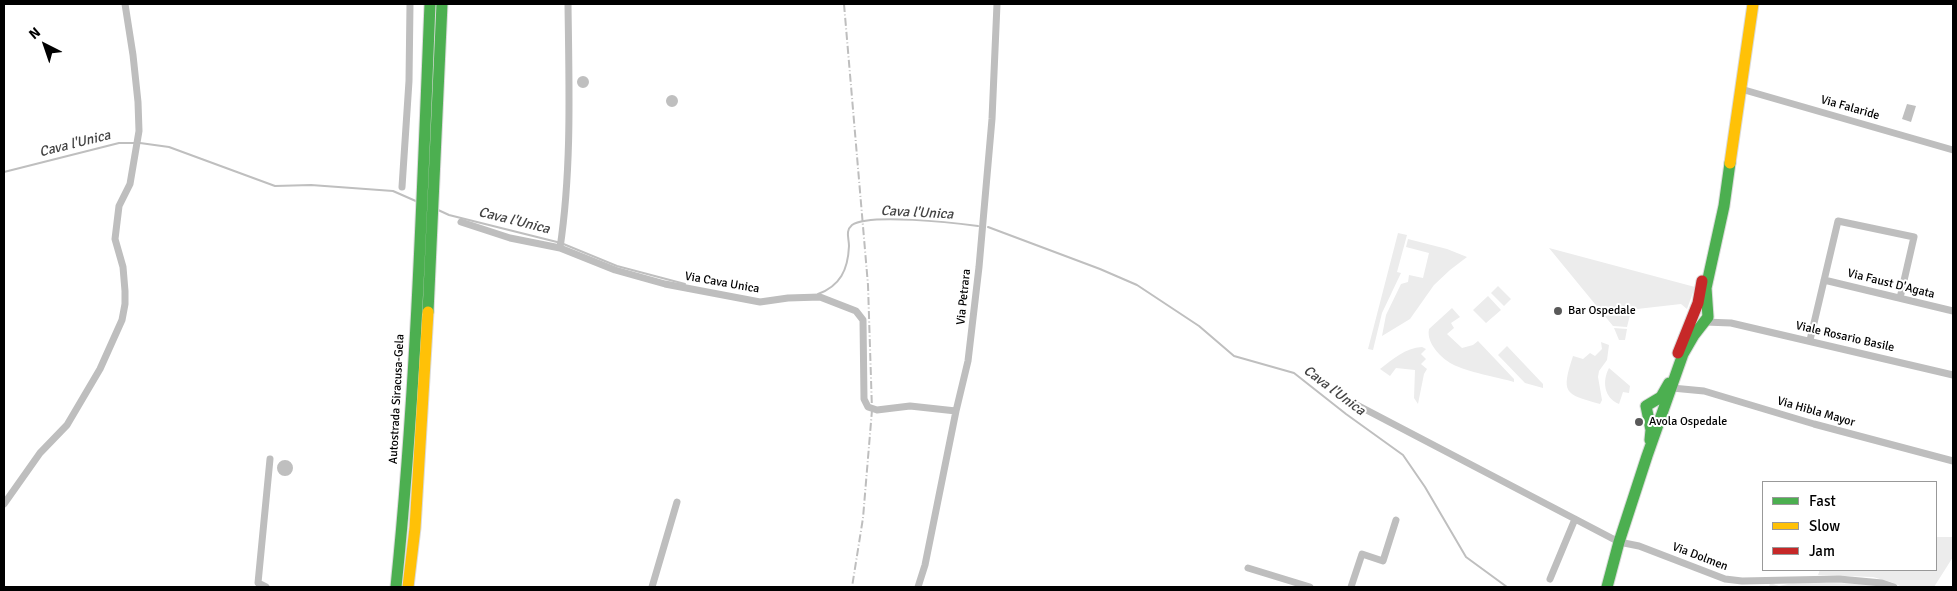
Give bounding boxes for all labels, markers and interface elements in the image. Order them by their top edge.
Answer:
north arrow [20,20,70,70]
text: N [26,24,44,43]
street label: Via Falaride [1819,93,1881,123]
water label: Cava l'Unica [38,127,112,161]
water label: Cava l'Unica [880,203,954,223]
water label: Cava l'Unica [477,204,551,238]
street label: Via Faust D'Agata [1846,266,1936,302]
street label: Via Petrara [954,268,974,326]
street label: Via Cava Unica [683,269,761,297]
place label: Bar Ospedale [1568,304,1636,318]
marker: Bar Ospedale [1552,305,1564,317]
street label: Viale Rosario Basile [1794,319,1896,355]
street label: Autostrada Siracusa-Gela [386,334,408,464]
water label: Cava l'Unica [1300,362,1368,420]
street label: Via Hibla Mayor [1775,394,1857,430]
place label: Avola Ospedale [1649,415,1727,429]
marker: Avola Ospedale [1633,416,1645,428]
legend [1762,481,1937,571]
text: Fast [1809,492,1836,510]
text: Slow [1809,517,1840,535]
street label: Via Dolmen [1670,540,1730,574]
text: Jam [1809,542,1835,560]

